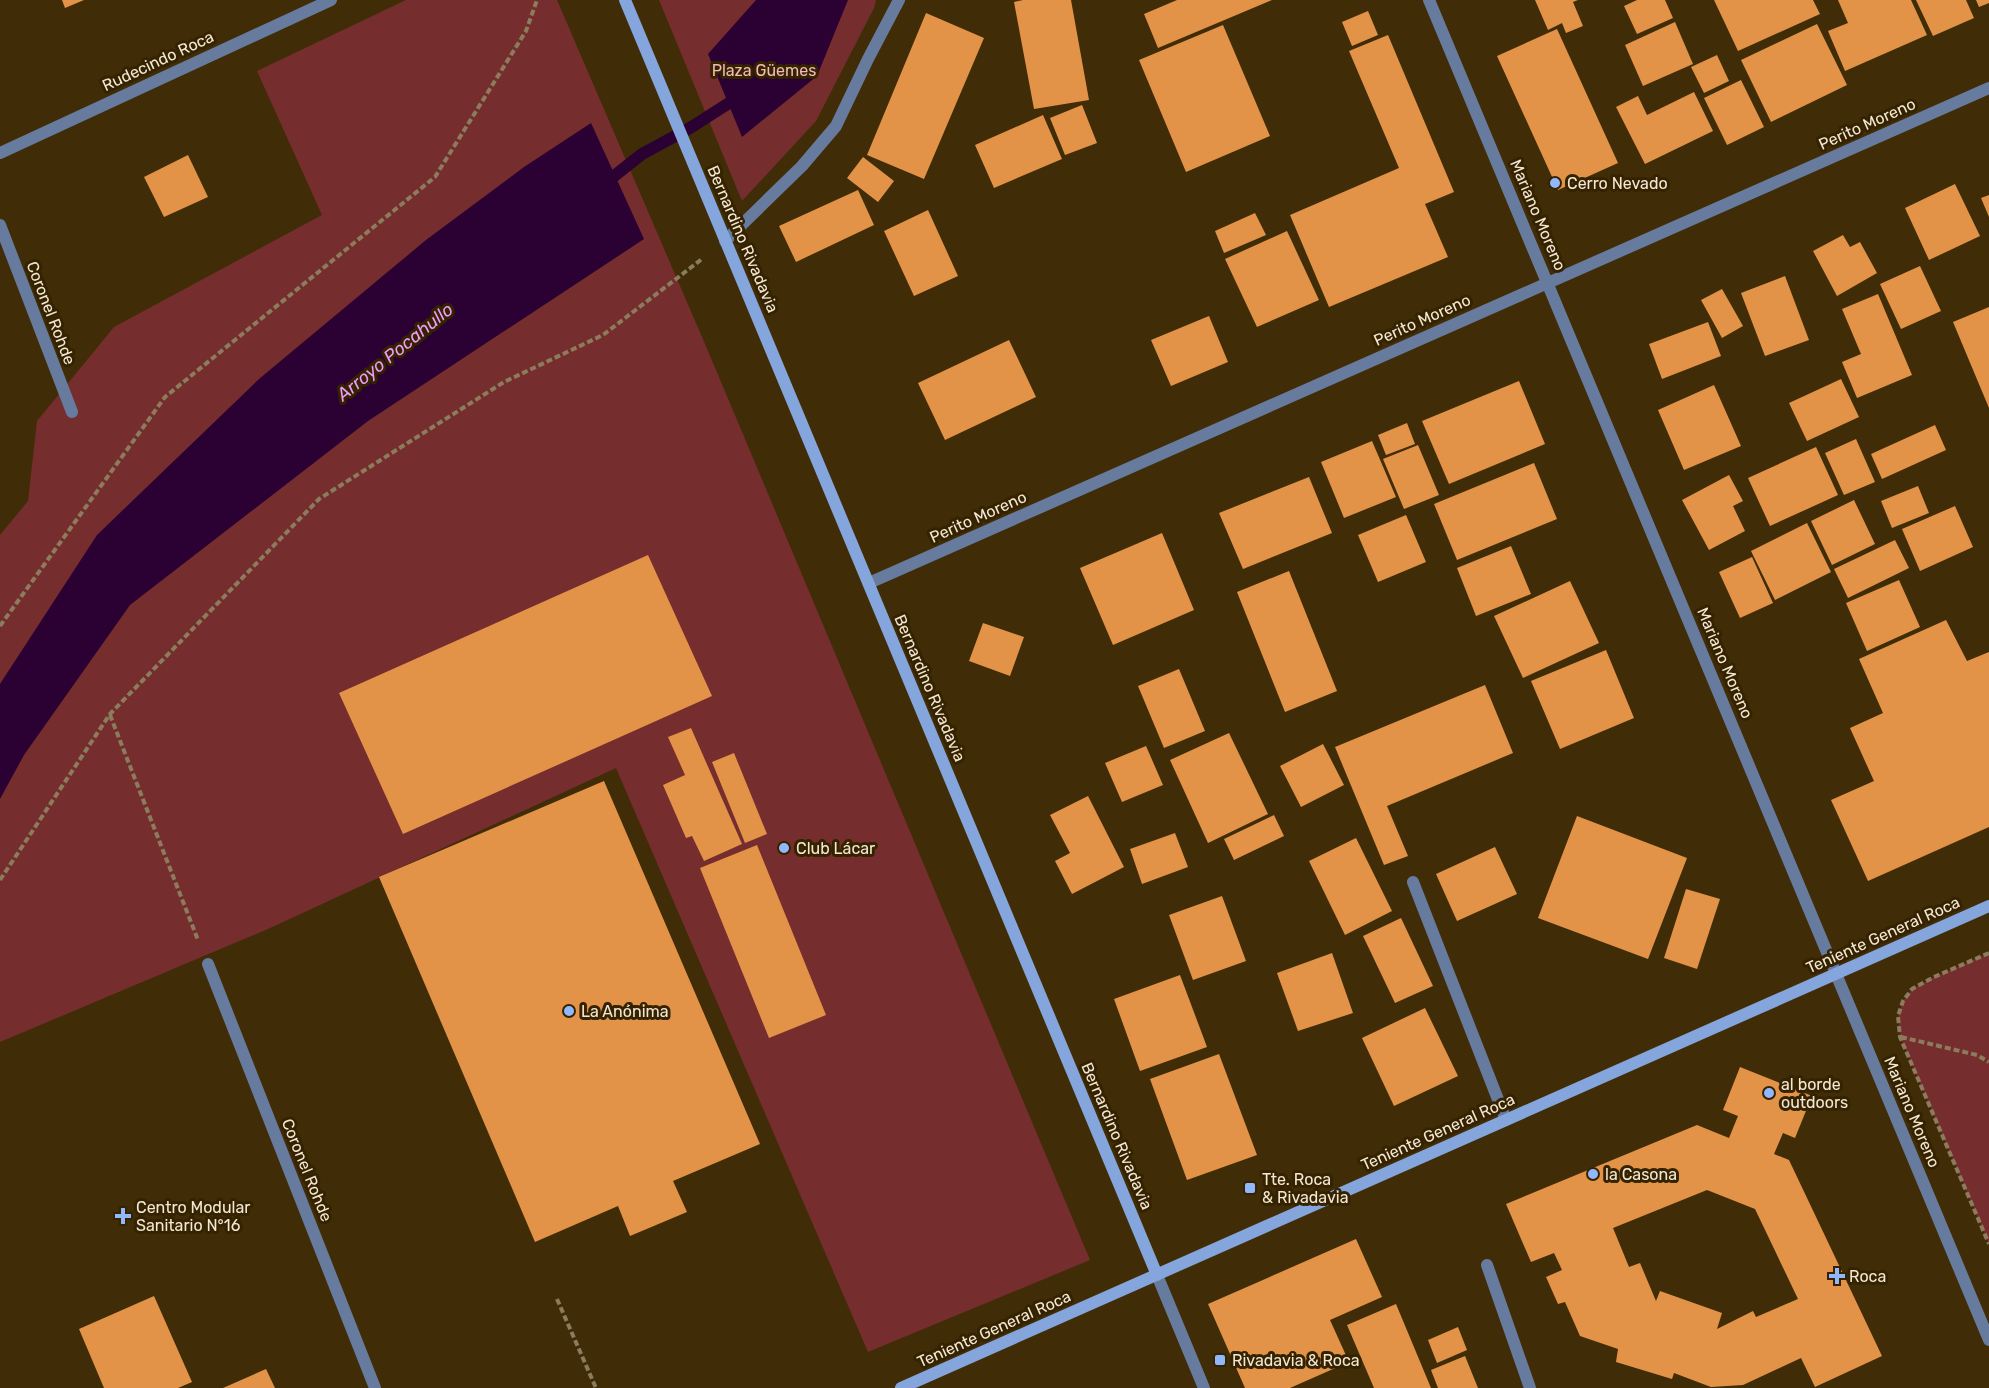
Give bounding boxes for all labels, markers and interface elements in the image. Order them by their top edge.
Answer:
street label: Rudecindo Roca [99,27,217,95]
park label: Plaza Güemes [712,61,816,80]
street label: Perito Moreno [1816,94,1918,154]
street label: Mariano Moreno [1506,157,1570,273]
street label: Bernardino Rivadavia [703,163,783,315]
place label: Cerro Nevado [1567,174,1668,193]
marker: Cerro Nevado [1548,176,1562,190]
street label: Coronel Rohde [23,259,79,367]
street label: Perito Moreno [1371,290,1473,350]
water label: Arroyo Pocahullo [332,298,458,406]
street label: Perito Moreno [927,487,1029,547]
street label: Mariano Moreno [1693,605,1757,721]
street label: Bernardino Rivadavia [890,612,970,764]
place label: Club Lácar [796,839,875,858]
marker: Club Lácar [777,841,791,855]
street label: Teniente General Roca [1803,893,1963,977]
place label: La Anónima [581,1002,669,1021]
marker: La Anónima [562,1004,576,1018]
street label: Mariano Moreno [1880,1054,1944,1170]
street label: Bernardino Rivadavia [1077,1060,1157,1212]
place label: al borde outdoors [1781,1075,1848,1112]
marker: al borde outdoors [1762,1086,1776,1100]
street label: Teniente General Roca [1358,1090,1518,1174]
street label: Coronel Rohde [278,1116,336,1224]
place label: la Casona [1605,1165,1677,1184]
marker: la Casona [1586,1167,1600,1181]
place label: Tte. Roca & Rivadavia [1262,1170,1349,1207]
marker: Tte. Roca & Rivadavia [1243,1181,1257,1195]
place label: Centro Modular Sanitario N°16 [136,1198,250,1235]
marker: Centro Modular Sanitario N°16 [114,1207,132,1225]
place label: Roca [1849,1267,1886,1286]
marker: Roca [1830,1269,1844,1283]
street label: Teniente General Roca [914,1287,1074,1371]
place label: Rivadavia & Roca [1232,1351,1360,1370]
marker: Rivadavia & Roca [1213,1353,1227,1367]

